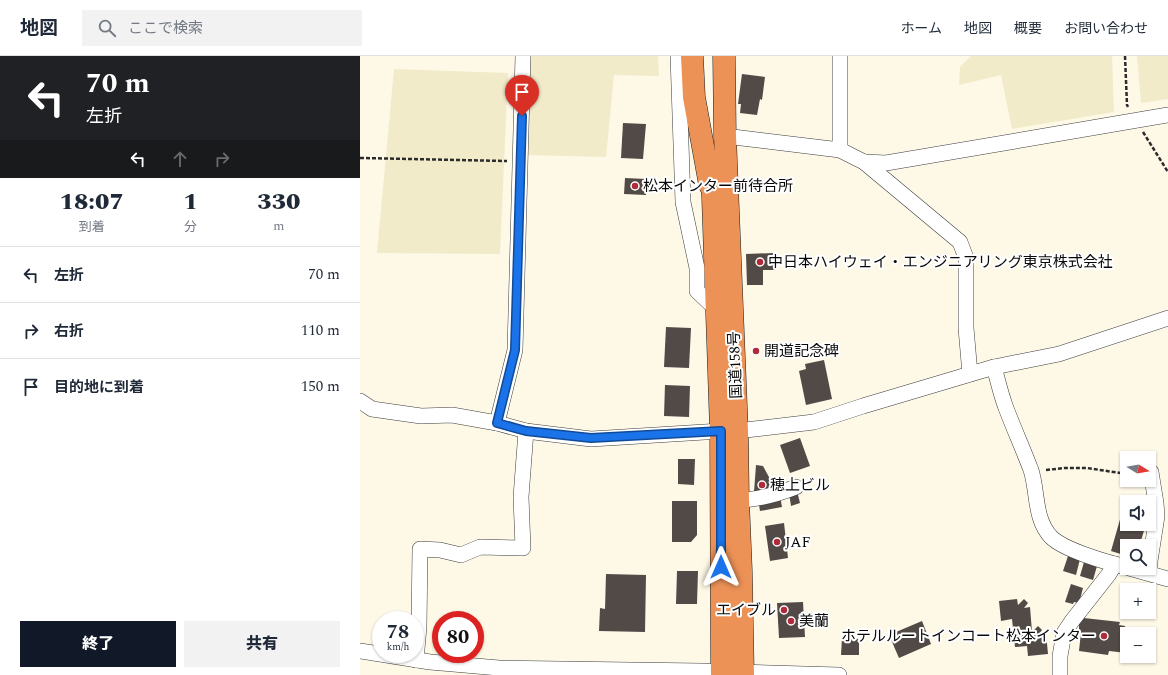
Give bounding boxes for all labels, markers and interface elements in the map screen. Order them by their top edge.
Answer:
search box [82,10,362,46]
text: 地図 [20,14,58,43]
icon: search [96,17,118,39]
text: ここで検索 [128,17,203,40]
text: ホーム [900,18,942,39]
text: 地図 [964,18,992,39]
text: 概要 [1014,18,1042,39]
text: お問い合わせ [1064,18,1148,39]
text: 70 m [86,62,150,105]
icon: left [20,72,72,124]
pin [505,75,539,116]
icon: arrive [511,81,533,103]
text: 左折 [86,103,122,130]
icon: left [127,148,149,170]
icon: ahead [169,148,191,170]
icon: right [211,148,233,170]
place label: 松本インター前待合所 [643,175,793,198]
marker: 松本インター前待合所 [630,181,640,191]
text: 18:07 [60,184,124,220]
text: 1 [183,184,198,220]
text: 330 [257,184,300,220]
text: m [273,216,284,236]
text: 到着 [79,217,105,237]
text: 分 [184,217,197,237]
place label: 中日本ハイウェイ・エンジニアリング東京株式会社 [768,251,1113,274]
marker: 中日本ハイウェイ・エンジニアリング東京株式会社 [755,257,765,267]
text: 70 m [308,263,340,286]
icon: left [20,264,42,286]
text: 左折 [54,264,84,287]
text: 110 m [301,319,340,342]
icon: right [20,320,42,342]
text: 右折 [54,320,84,343]
street label: 国道158号 [723,331,748,399]
place label: 開道記念碑 [764,340,839,363]
marker: 開道記念碑 [751,346,761,356]
text: 150 m [301,375,340,398]
icon: arrive [20,376,42,398]
text: 目的地に到着 [54,376,144,399]
north arrow [1120,451,1156,487]
map controls [1120,451,1156,663]
place label: 穂上ビル [770,474,830,497]
marker: 穂上ビル [757,480,767,490]
button: sound [1120,495,1156,531]
place label: JAF [785,531,811,554]
marker: JAF [772,537,782,547]
button: search [1120,539,1156,575]
position arrow [700,546,742,588]
button: + [1120,583,1156,619]
place label: エイブル [716,599,776,622]
marker: エイブル [779,605,789,615]
place label: 美蘭 [799,610,829,633]
speed limit sign: 80 [432,611,484,663]
marker: 美蘭 [786,616,796,626]
text: 78 [387,617,409,647]
button: 終了 [20,621,176,667]
button: 共有 [184,621,340,667]
place label: ホテルルートインコート松本インター [841,625,1096,648]
button: − [1120,627,1156,663]
marker: ホテルルートインコート松本インター [1099,631,1109,641]
text: km/h [387,639,409,655]

